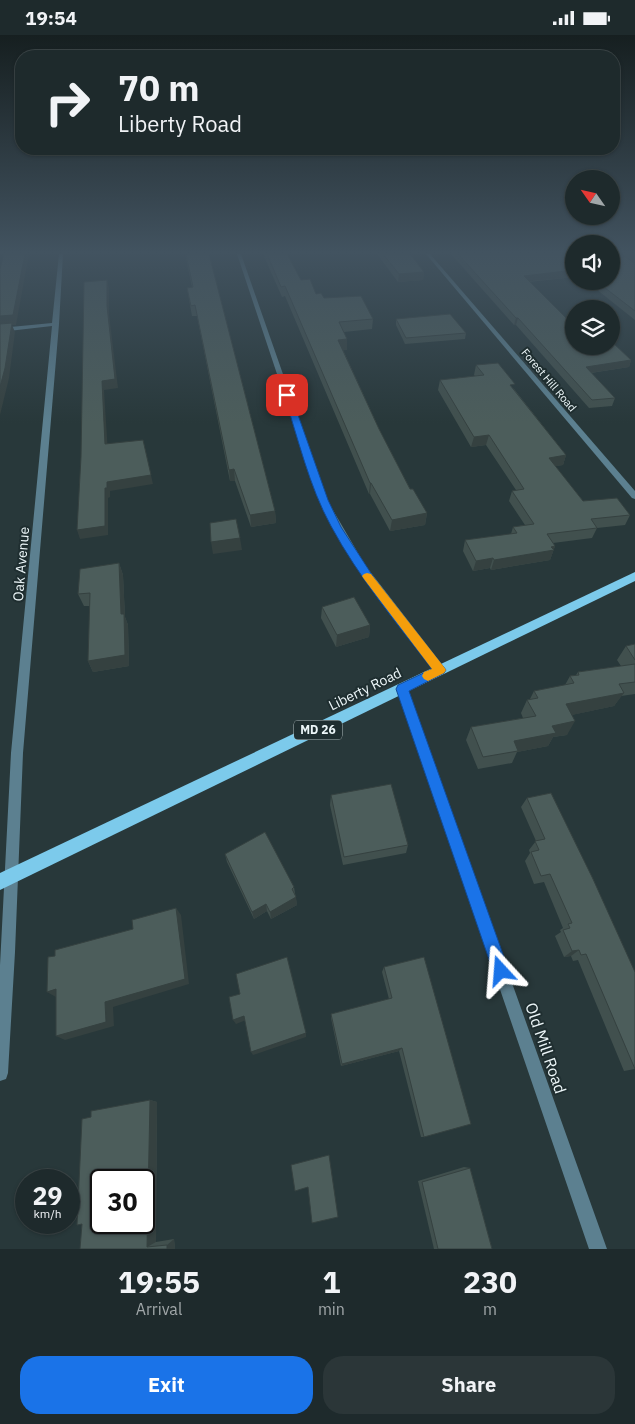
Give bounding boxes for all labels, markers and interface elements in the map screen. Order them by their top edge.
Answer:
text: 19:54 [25,6,77,30]
text: 70 m [118,65,200,111]
icon: right [35,70,100,135]
text: Liberty Road [118,109,242,138]
north arrow [565,170,620,225]
map controls [565,170,620,355]
button: sound [565,235,620,290]
button: layers [565,300,620,355]
street label: Forest Hill Road [519,346,579,414]
pin [266,374,308,416]
icon: arrive [273,381,301,409]
street label: Oak Avenue [9,526,33,602]
street label: Liberty Road [326,664,404,714]
road number: MD 26 [294,721,342,739]
position arrow [474,944,526,996]
street label: Old Mill Road [521,1000,571,1096]
speed limit sign: 30 [90,1169,155,1234]
text: 29 [32,1179,63,1212]
text: km/h [33,1206,62,1221]
text: 19:55 [118,1262,200,1301]
text: 1 [322,1262,340,1301]
text: 230 [463,1262,517,1301]
text: Arrival [136,1299,182,1319]
text: min [318,1299,345,1319]
text: m [483,1299,497,1319]
button: Exit [20,1356,313,1414]
button: Share [323,1356,615,1414]

